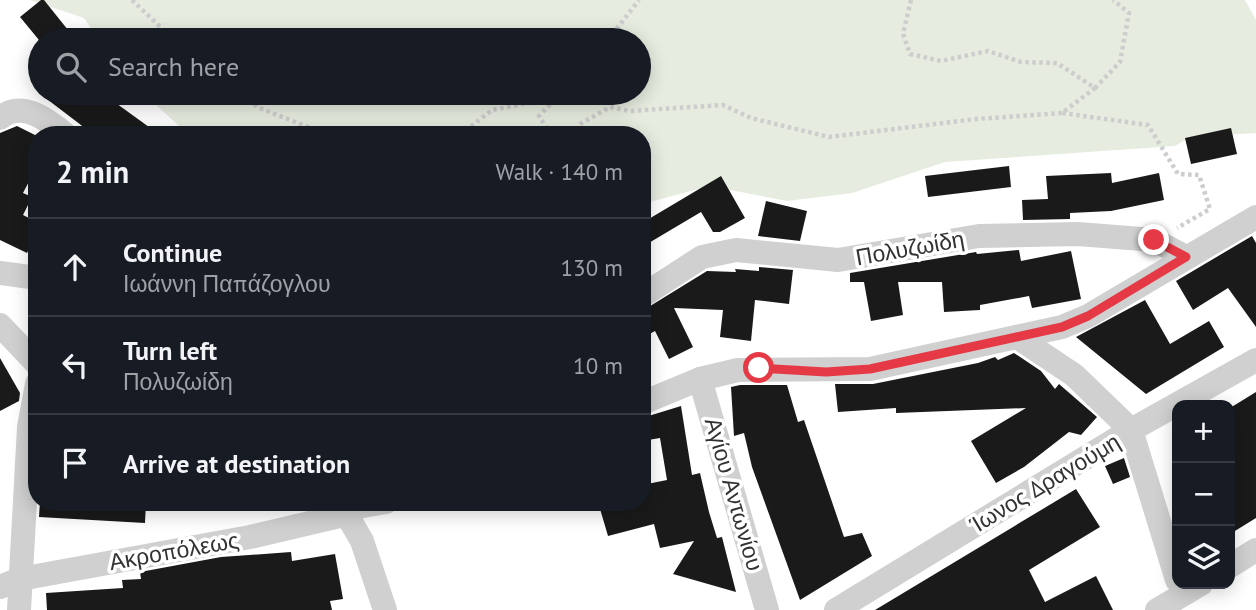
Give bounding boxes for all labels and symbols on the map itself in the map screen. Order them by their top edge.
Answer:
street label: Πολυζωίδη [853,224,966,271]
route end [1138,224,1169,255]
route start [743,352,774,383]
street label: Αγίου Αντωνίου [699,414,770,574]
street label: Ίωνος Δραγούμη [964,426,1125,539]
street label: Ακροπόλεως [107,525,241,576]

